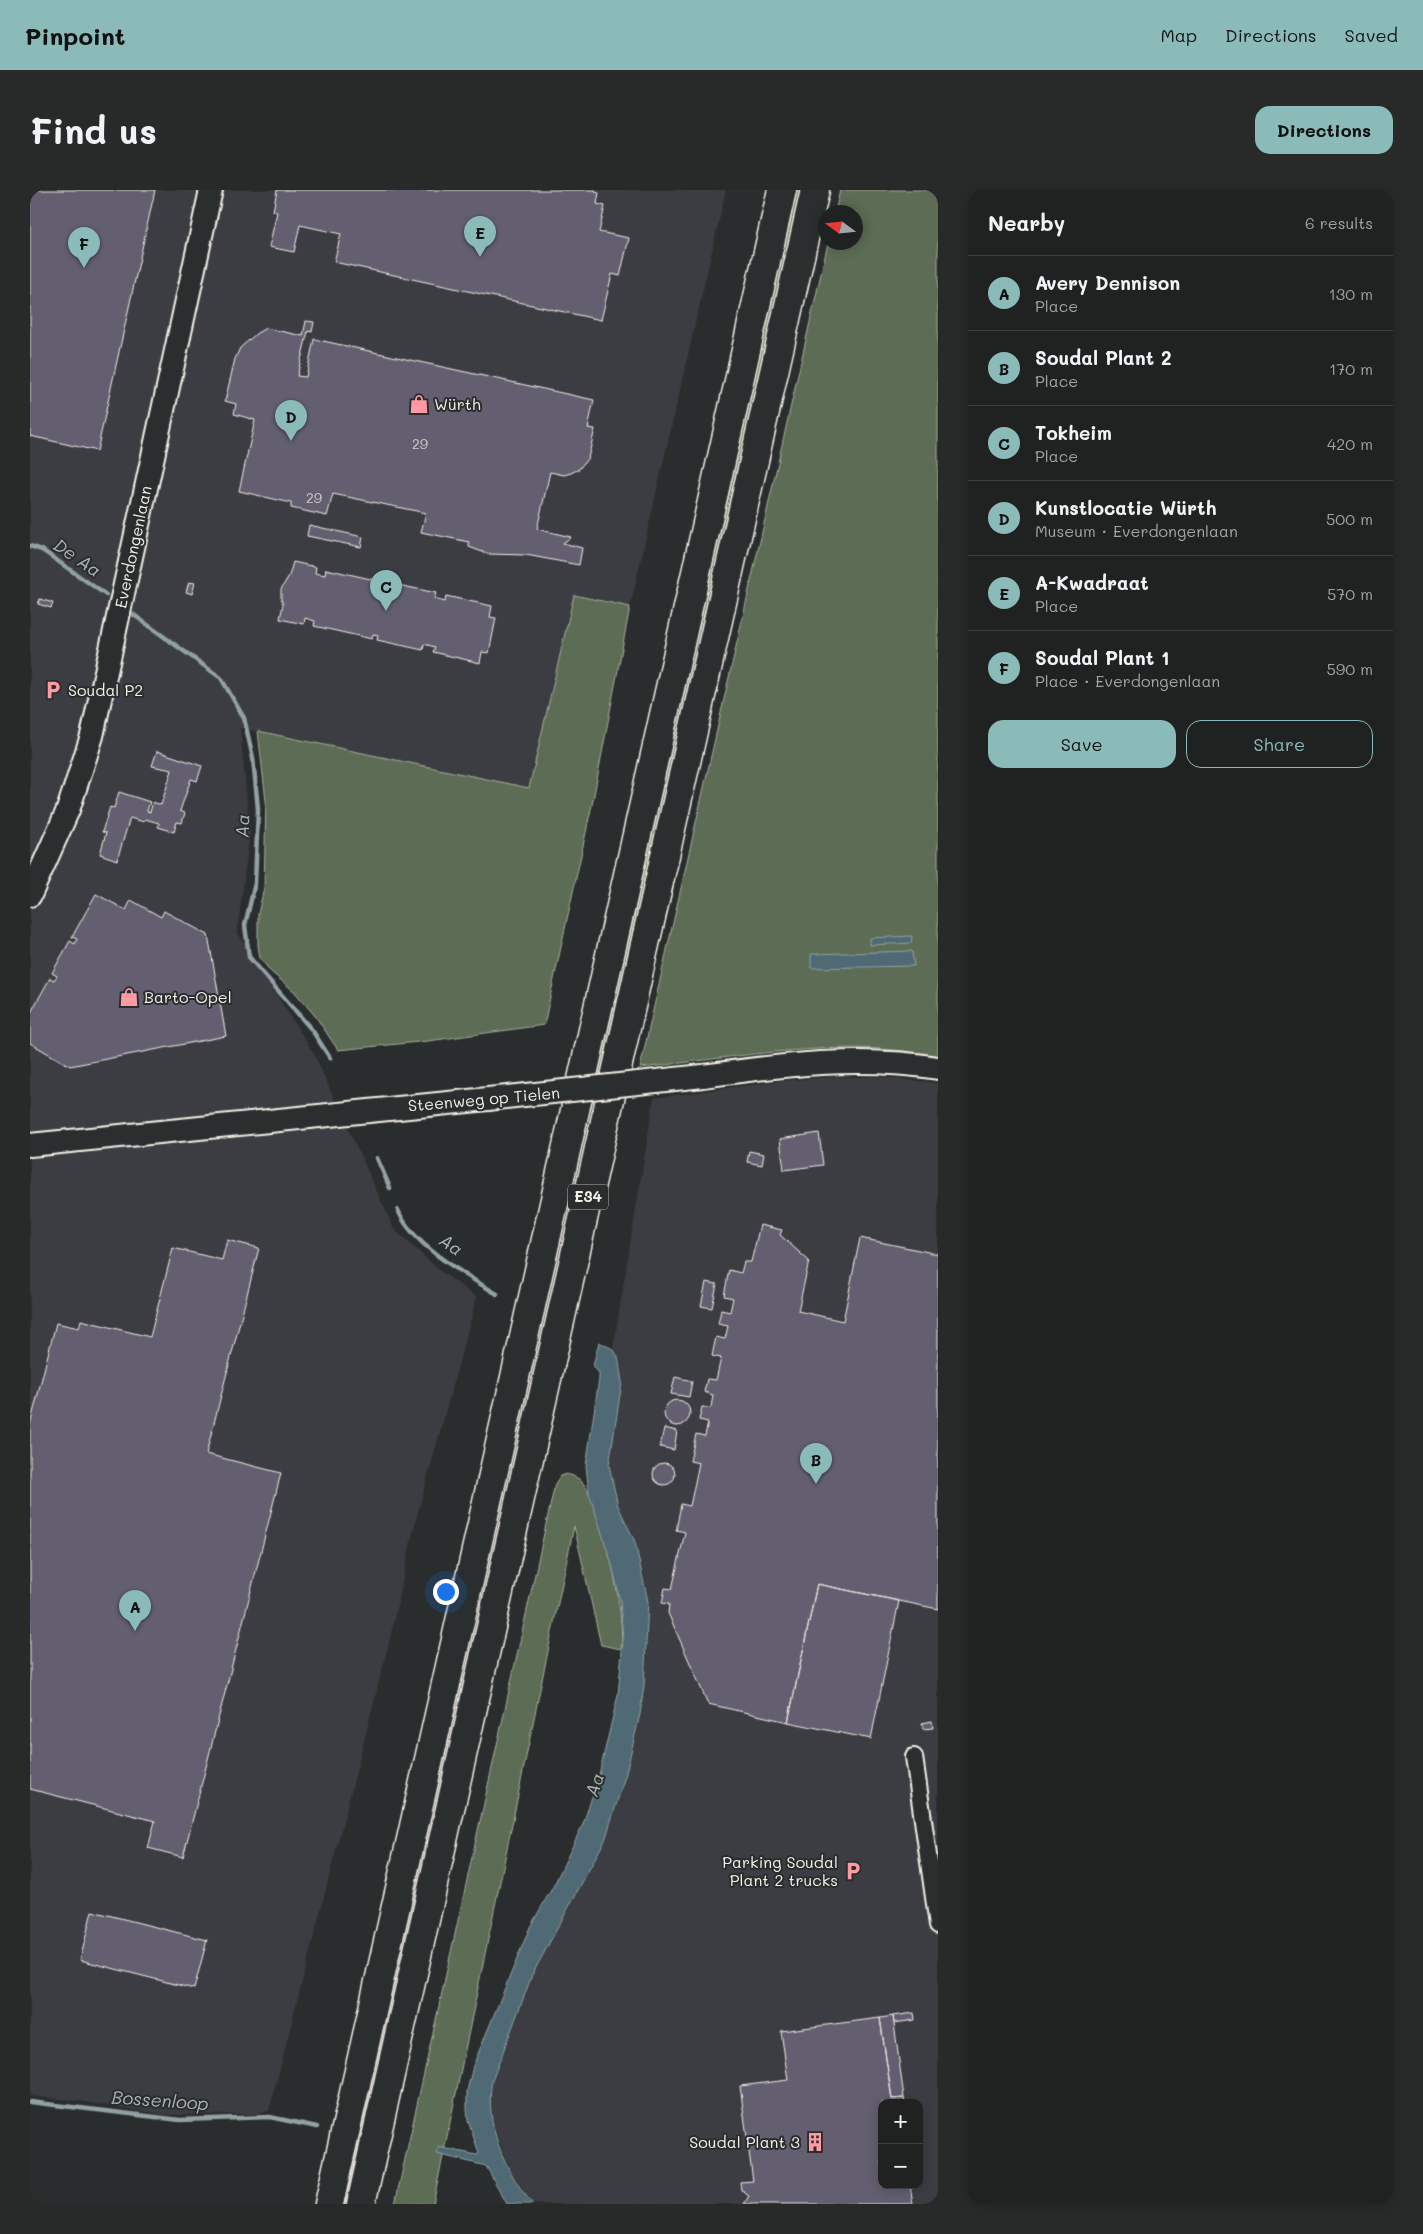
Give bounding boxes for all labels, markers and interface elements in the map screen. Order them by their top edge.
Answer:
text: Pinpoint [25,20,126,51]
text: Map [1160,23,1197,47]
text: Directions [1225,23,1317,47]
text: Saved [1345,23,1398,47]
button: Directions [1255,106,1393,154]
text: Find us [30,107,157,153]
north arrow [818,205,863,250]
text: Nearby [988,209,1065,236]
text: 6 results [1305,212,1373,233]
pin: E [464,216,496,257]
pin: F [68,227,100,268]
text: Avery Dennison [1035,270,1180,295]
text: A [998,283,1010,304]
text: 130 m [1329,283,1373,304]
text: Place [1035,295,1078,316]
text: Soudal Plant 2 [1035,345,1172,370]
text: B [999,358,1009,379]
text: 170 m [1329,358,1373,379]
text: Place [1035,370,1078,391]
shop icon: Würth [408,393,430,415]
place label: Würth [434,393,481,414]
pin: D [275,400,307,441]
text: Tokheim [1035,420,1112,445]
text: C [998,433,1010,454]
text: 420 m [1327,433,1373,454]
house number: 29 [412,434,428,453]
text: Place [1035,445,1078,466]
street label: Everdongenlaan [109,484,156,610]
house number: 29 [306,488,322,507]
text: Kunstlocatie Würth [1035,495,1216,520]
text: D [998,508,1010,529]
text: 500 m [1326,508,1373,529]
text: Museum · Everdongenlaan [1035,520,1238,541]
water label: De Aa [49,532,106,582]
pin: C [370,570,402,611]
text: A-Kwadraat [1035,570,1149,595]
text: E [999,583,1009,604]
text: 570 m [1327,583,1373,604]
text: Place [1035,595,1078,616]
text: Soudal Plant 1 [1035,645,1169,670]
text: F [999,658,1009,679]
text: 590 m [1326,658,1373,679]
text: Place · Everdongenlaan [1035,670,1220,691]
parking icon: Soudal P2 [42,679,64,701]
place label: Soudal P2 [68,679,143,700]
button: Save [988,720,1176,768]
button: Share [1186,720,1373,768]
water label: Aa [230,814,254,838]
shop icon: Barto-Opel [118,986,140,1008]
place label: Barto-Opel [144,986,232,1007]
street label: Steenweg op Tielen [407,1081,561,1116]
road number: E34 [568,1184,608,1210]
water label: Aa [435,1228,468,1261]
pin: B [800,1443,832,1484]
your location [433,1579,459,1605]
pin: A [119,1590,151,1631]
water label: Aa [579,1770,609,1800]
place label: Parking Soudal Plant 2 trucks [722,1851,838,1890]
parking icon: Parking Soudal Plant 2 trucks [842,1860,864,1882]
water label: Bossenloop [111,2085,210,2115]
map controls [878,2099,923,2189]
button: + [878,2099,923,2144]
place label: Soudal Plant 3 [689,2131,800,2152]
building icon: Soudal Plant 3 [804,2131,826,2153]
button: − [878,2144,923,2189]

